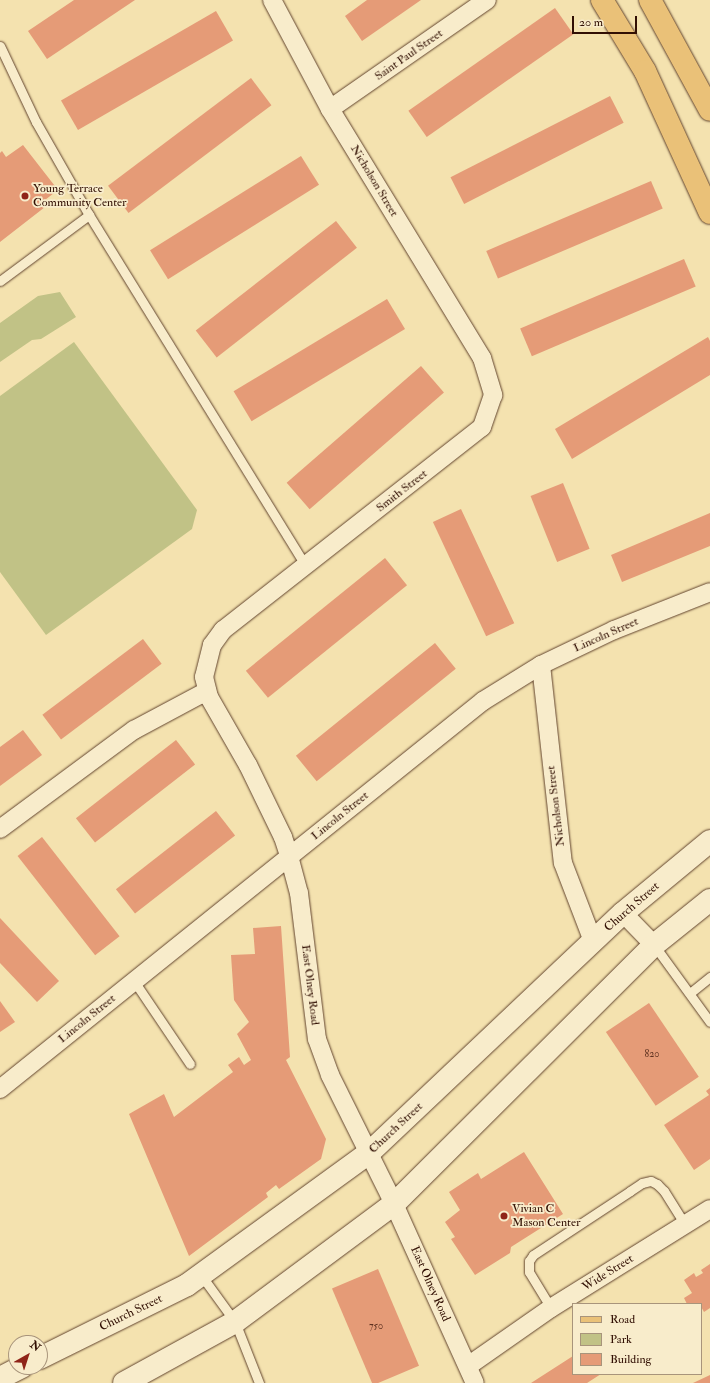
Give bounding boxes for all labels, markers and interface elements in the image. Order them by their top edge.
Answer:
scale bar [574,8,639,34]
text: 20 m [579,15,603,30]
street label: Saint Paul Street [372,26,446,84]
street label: Nicholson Street [347,142,401,220]
place label: Young Terrace Community Center [33,182,127,210]
marker: Young Terrace Community Center [20,191,30,201]
street label: Smith Street [374,467,430,515]
street label: Lincoln Street [571,614,641,656]
street label: Nicholson Street [544,765,568,847]
street label: Lincoln Street [309,789,371,843]
street label: Church Street [602,879,662,935]
street label: East Olney Road [298,944,322,1026]
street label: Lincoln Street [56,992,118,1046]
house number: 820 [645,1049,659,1061]
street label: Church Street [366,1099,426,1157]
place label: Vivian C Mason Center [512,1202,580,1230]
marker: Vivian C Mason Center [499,1211,509,1221]
street label: East Olney Road [407,1244,453,1324]
street label: Wide Street [580,1252,636,1294]
street label: Church Street [97,1292,165,1334]
legend [572,1303,702,1375]
text: Road [610,1312,635,1327]
house number: 750 [369,1321,383,1333]
text: Park [610,1332,632,1347]
north arrow [8,1335,48,1375]
text: N [27,1338,43,1354]
text: Building [610,1352,651,1367]

